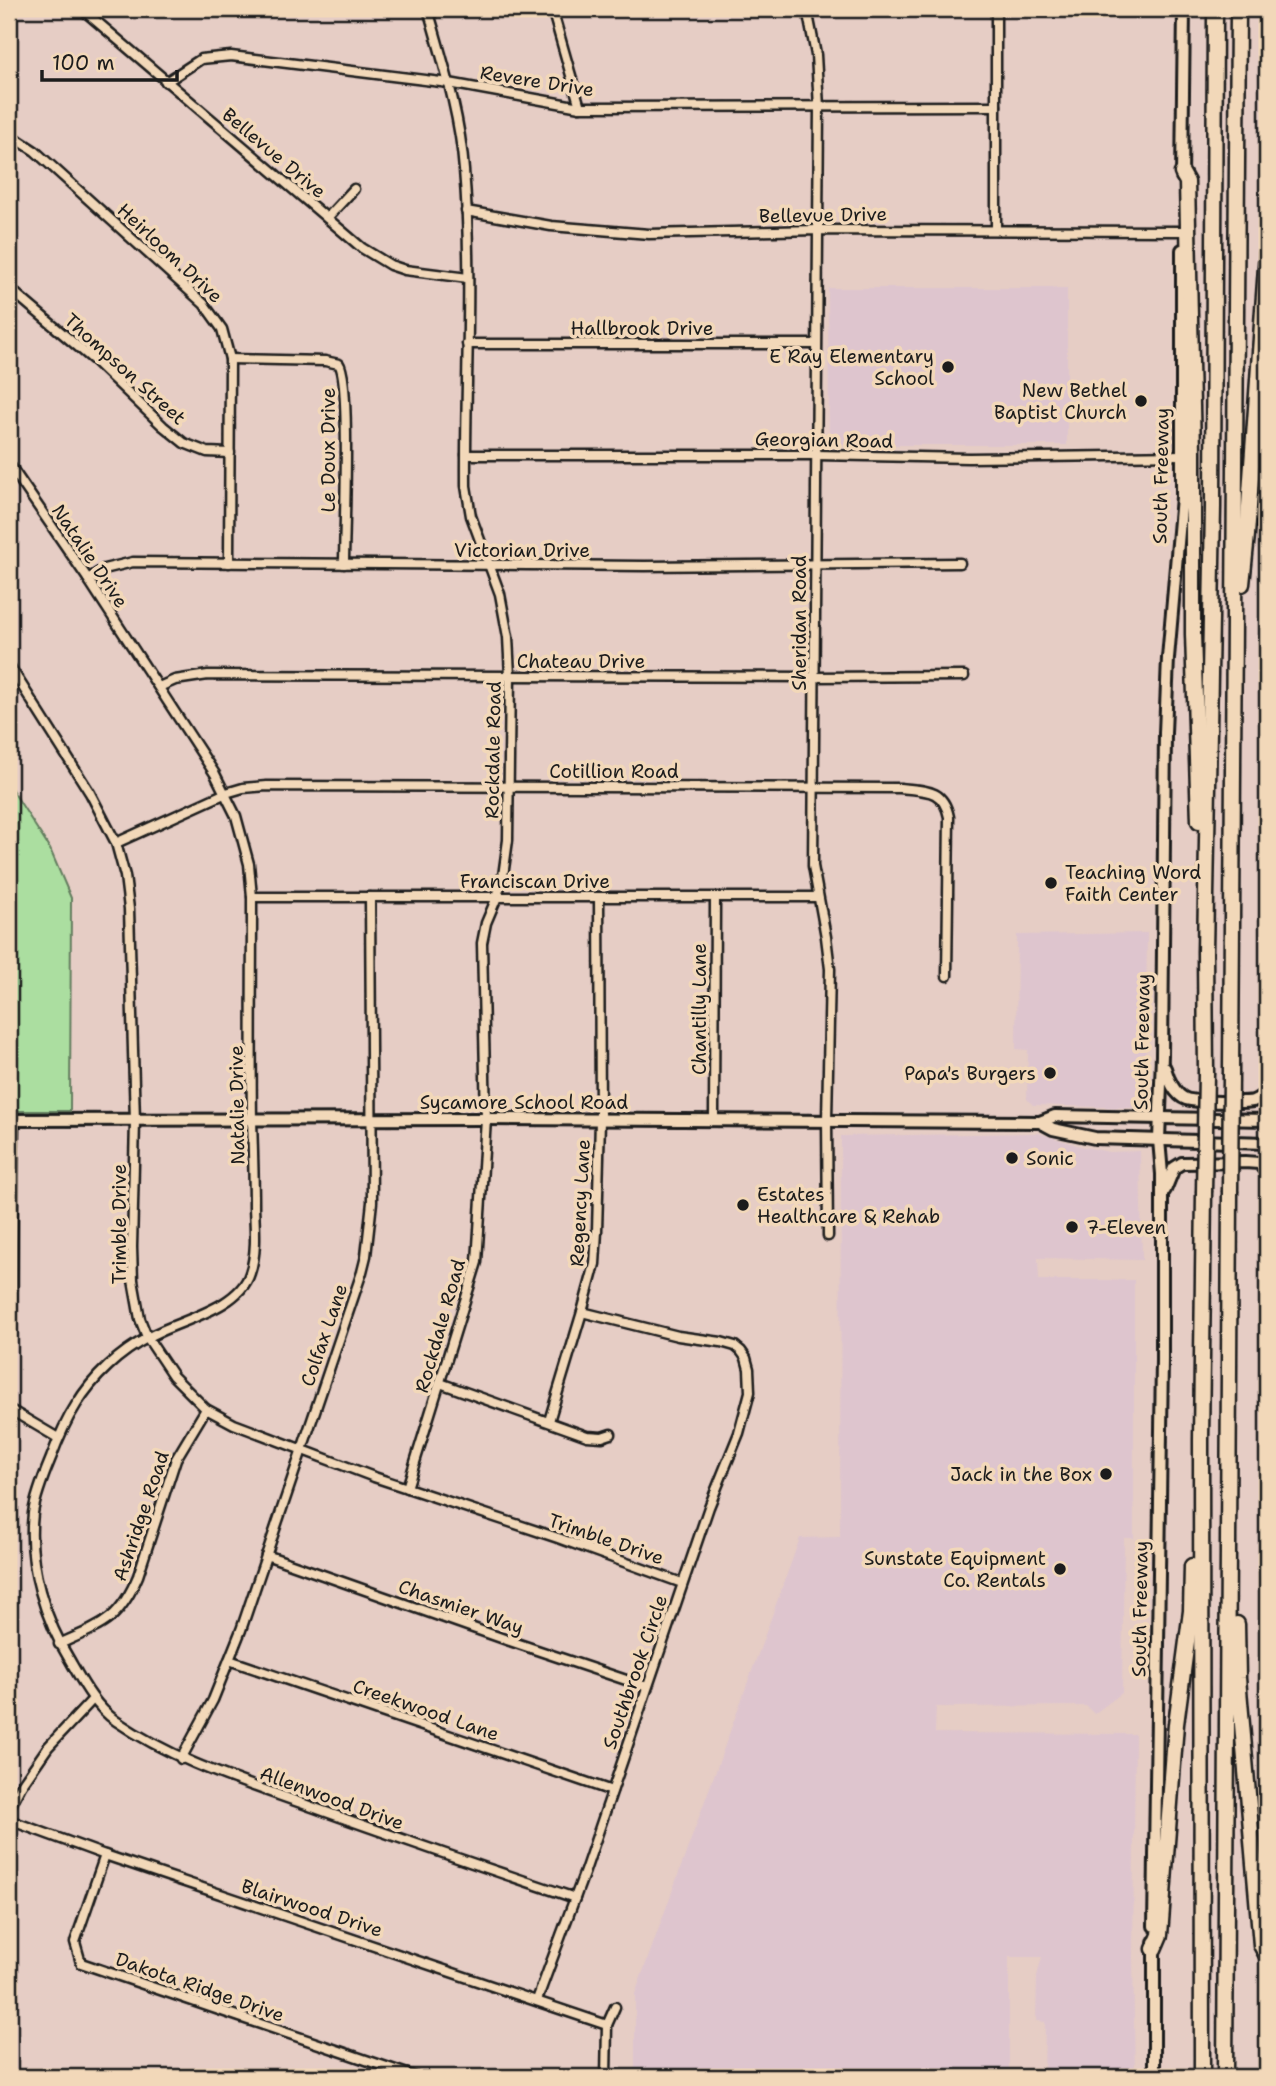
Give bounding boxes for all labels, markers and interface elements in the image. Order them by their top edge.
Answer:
scale bar [42,38,177,82]
text: 100 m [52,49,115,77]
street label: Revere Drive [478,60,596,102]
street label: Bellevue Drive [217,102,331,204]
street label: Heirloom Drive [112,198,228,308]
street label: Bellevue Drive [759,201,887,229]
street label: Thompson Street [59,308,191,430]
street label: Hallbrook Drive [571,316,713,341]
place label: E Ray Elementary School [769,344,934,391]
marker: E Ray Elementary School [940,359,956,375]
place label: New Bethel Baptist Church [994,378,1127,425]
street label: Le Doux Drive [316,387,341,513]
marker: New Bethel Baptist Church [1133,393,1149,409]
street label: South Freeway [1147,408,1175,544]
street label: Georgian Road [755,426,893,454]
street label: Natalie Drive [46,499,134,613]
street label: Victorian Drive [454,538,590,563]
street label: Sheridan Road [787,555,812,691]
street label: Chateau Drive [517,649,645,674]
street label: Rockdale Road [479,681,507,819]
street label: Cotillion Road [549,759,679,784]
place label: Teaching Word Faith Center [1065,860,1201,907]
street label: Franciscan Drive [460,869,610,894]
marker: Teaching Word Faith Center [1043,875,1059,891]
street label: Chantilly Lane [687,943,712,1075]
street label: South Freeway [1128,974,1156,1110]
street label: Natalie Drive [223,1045,251,1165]
place label: Papa's Burgers [904,1061,1036,1086]
marker: Papa's Burgers [1042,1065,1058,1081]
street label: Sycamore School Road [420,1090,628,1115]
street label: Regency Lane [564,1139,596,1267]
place label: Sonic [1026,1146,1074,1171]
marker: Sonic [1004,1150,1020,1166]
street label: Trimble Drive [107,1164,132,1284]
place label: Estates Healthcare & Rehab [757,1182,940,1229]
marker: Estates Healthcare & Rehab [735,1197,751,1213]
place label: 7-Eleven [1086,1215,1166,1240]
marker: 7-Eleven [1064,1219,1080,1235]
street label: Rockdale Road [409,1256,471,1396]
street label: Colfax Lane [295,1280,353,1390]
street label: Ashridge Road [107,1448,175,1584]
place label: Jack in the Box [950,1462,1092,1487]
marker: Jack in the Box [1098,1466,1114,1482]
street label: Trimble Drive [545,1508,667,1570]
street label: South Freeway [1126,1541,1154,1677]
place label: Sunstate Equipment Co. Rentals [864,1546,1046,1593]
marker: Sunstate Equipment Co. Rentals [1052,1561,1068,1577]
street label: Chasmier Way [395,1574,527,1640]
street label: Southbrook Circle [597,1591,673,1753]
street label: Creekwood Lane [350,1673,502,1747]
street label: Allenwood Drive [257,1760,407,1836]
street label: Blairwood Drive [238,1873,386,1943]
street label: Dakota Ridge Drive [112,1946,288,2028]

